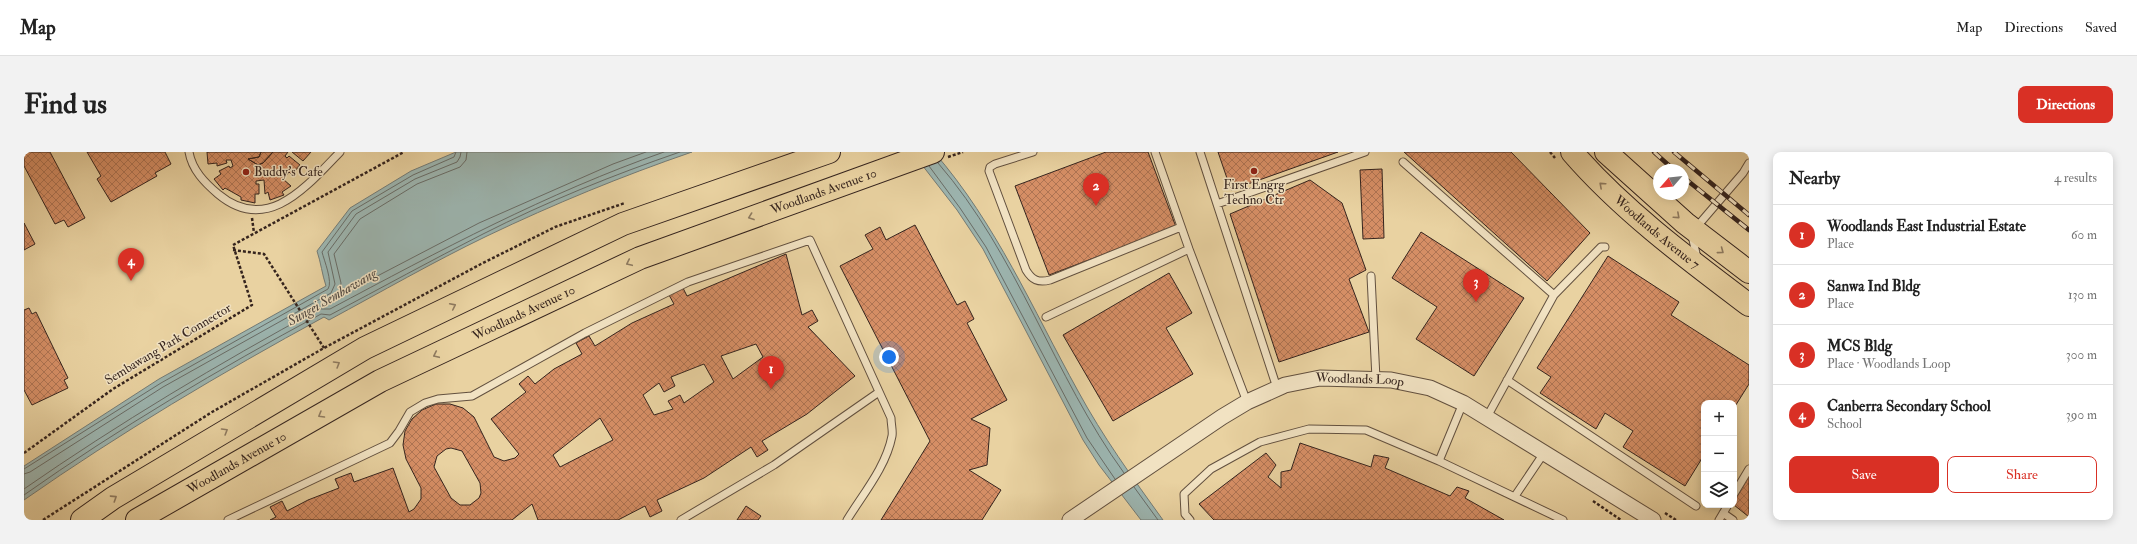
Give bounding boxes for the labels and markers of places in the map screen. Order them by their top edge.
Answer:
place label: Buddy's Cafe [254,164,323,181]
marker: First Engrg Techno Ctr [1249,166,1259,176]
marker: Buddy's Cafe [241,167,251,177]
pin: 2 [1083,173,1109,206]
place label: First Engrg Techno Ctr [1223,177,1285,208]
pin: 4 [118,248,144,281]
pin: 3 [1463,269,1489,302]
pin: 1 [758,356,784,389]

